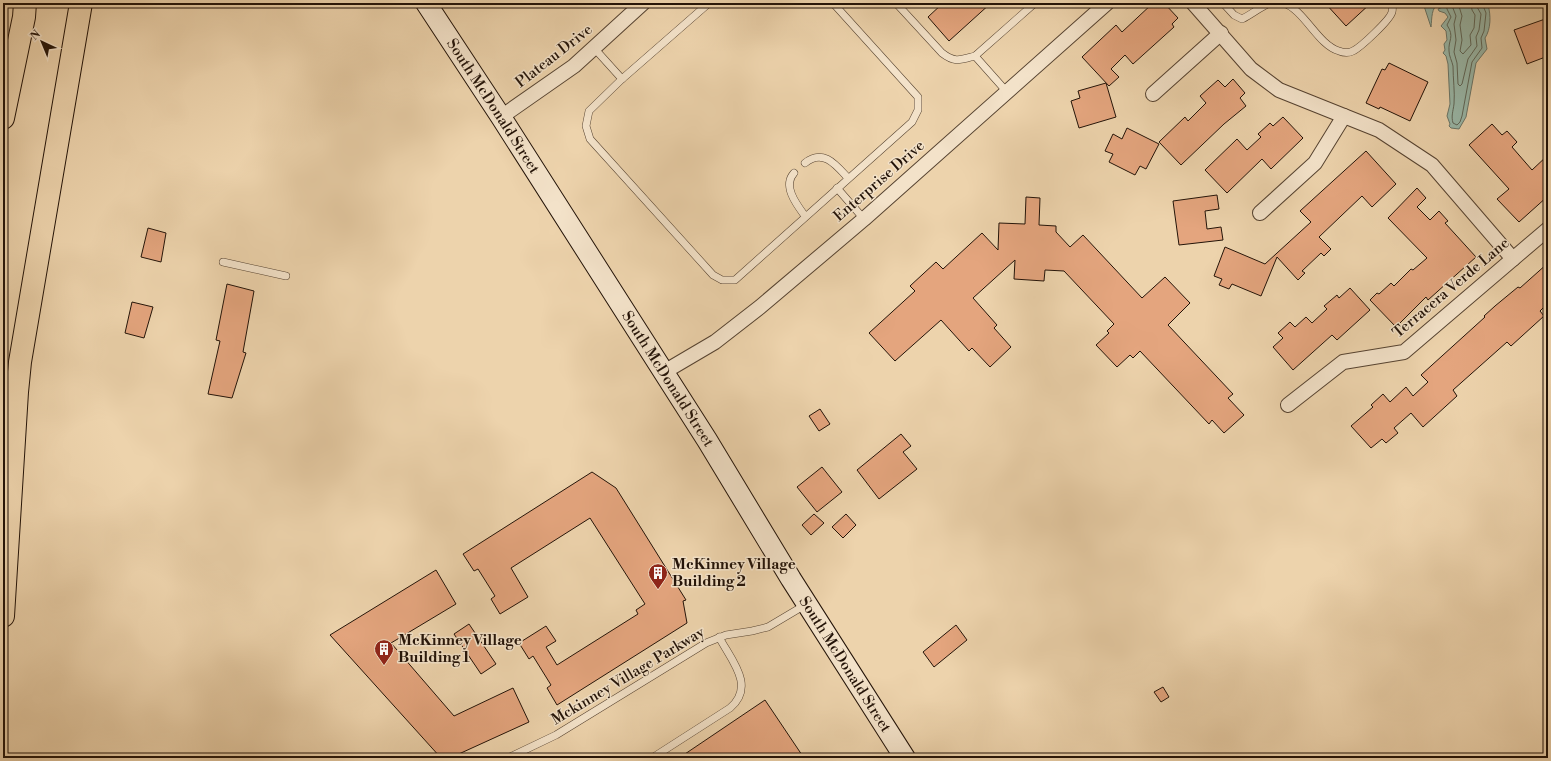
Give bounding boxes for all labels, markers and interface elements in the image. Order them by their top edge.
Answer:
street label: Plateau Drive [512,20,596,92]
north arrow [22,22,62,62]
text: N [28,27,44,44]
street label: South McDonald Street [442,35,544,178]
street label: Enterprise Drive [829,136,929,226]
street label: Terracera Verde Lane [1389,234,1513,342]
street label: South McDonald Street [618,307,719,451]
place label: McKinney Village Building 2 [672,555,796,591]
building icon: McKinney Village Building 2 [647,562,669,590]
street label: South McDonald Street [795,593,896,736]
street label: Mckinney Village Parkway [548,622,709,729]
place label: McKinney Village Building 1 [398,631,522,667]
building icon: McKinney Village Building 1 [373,638,395,666]

